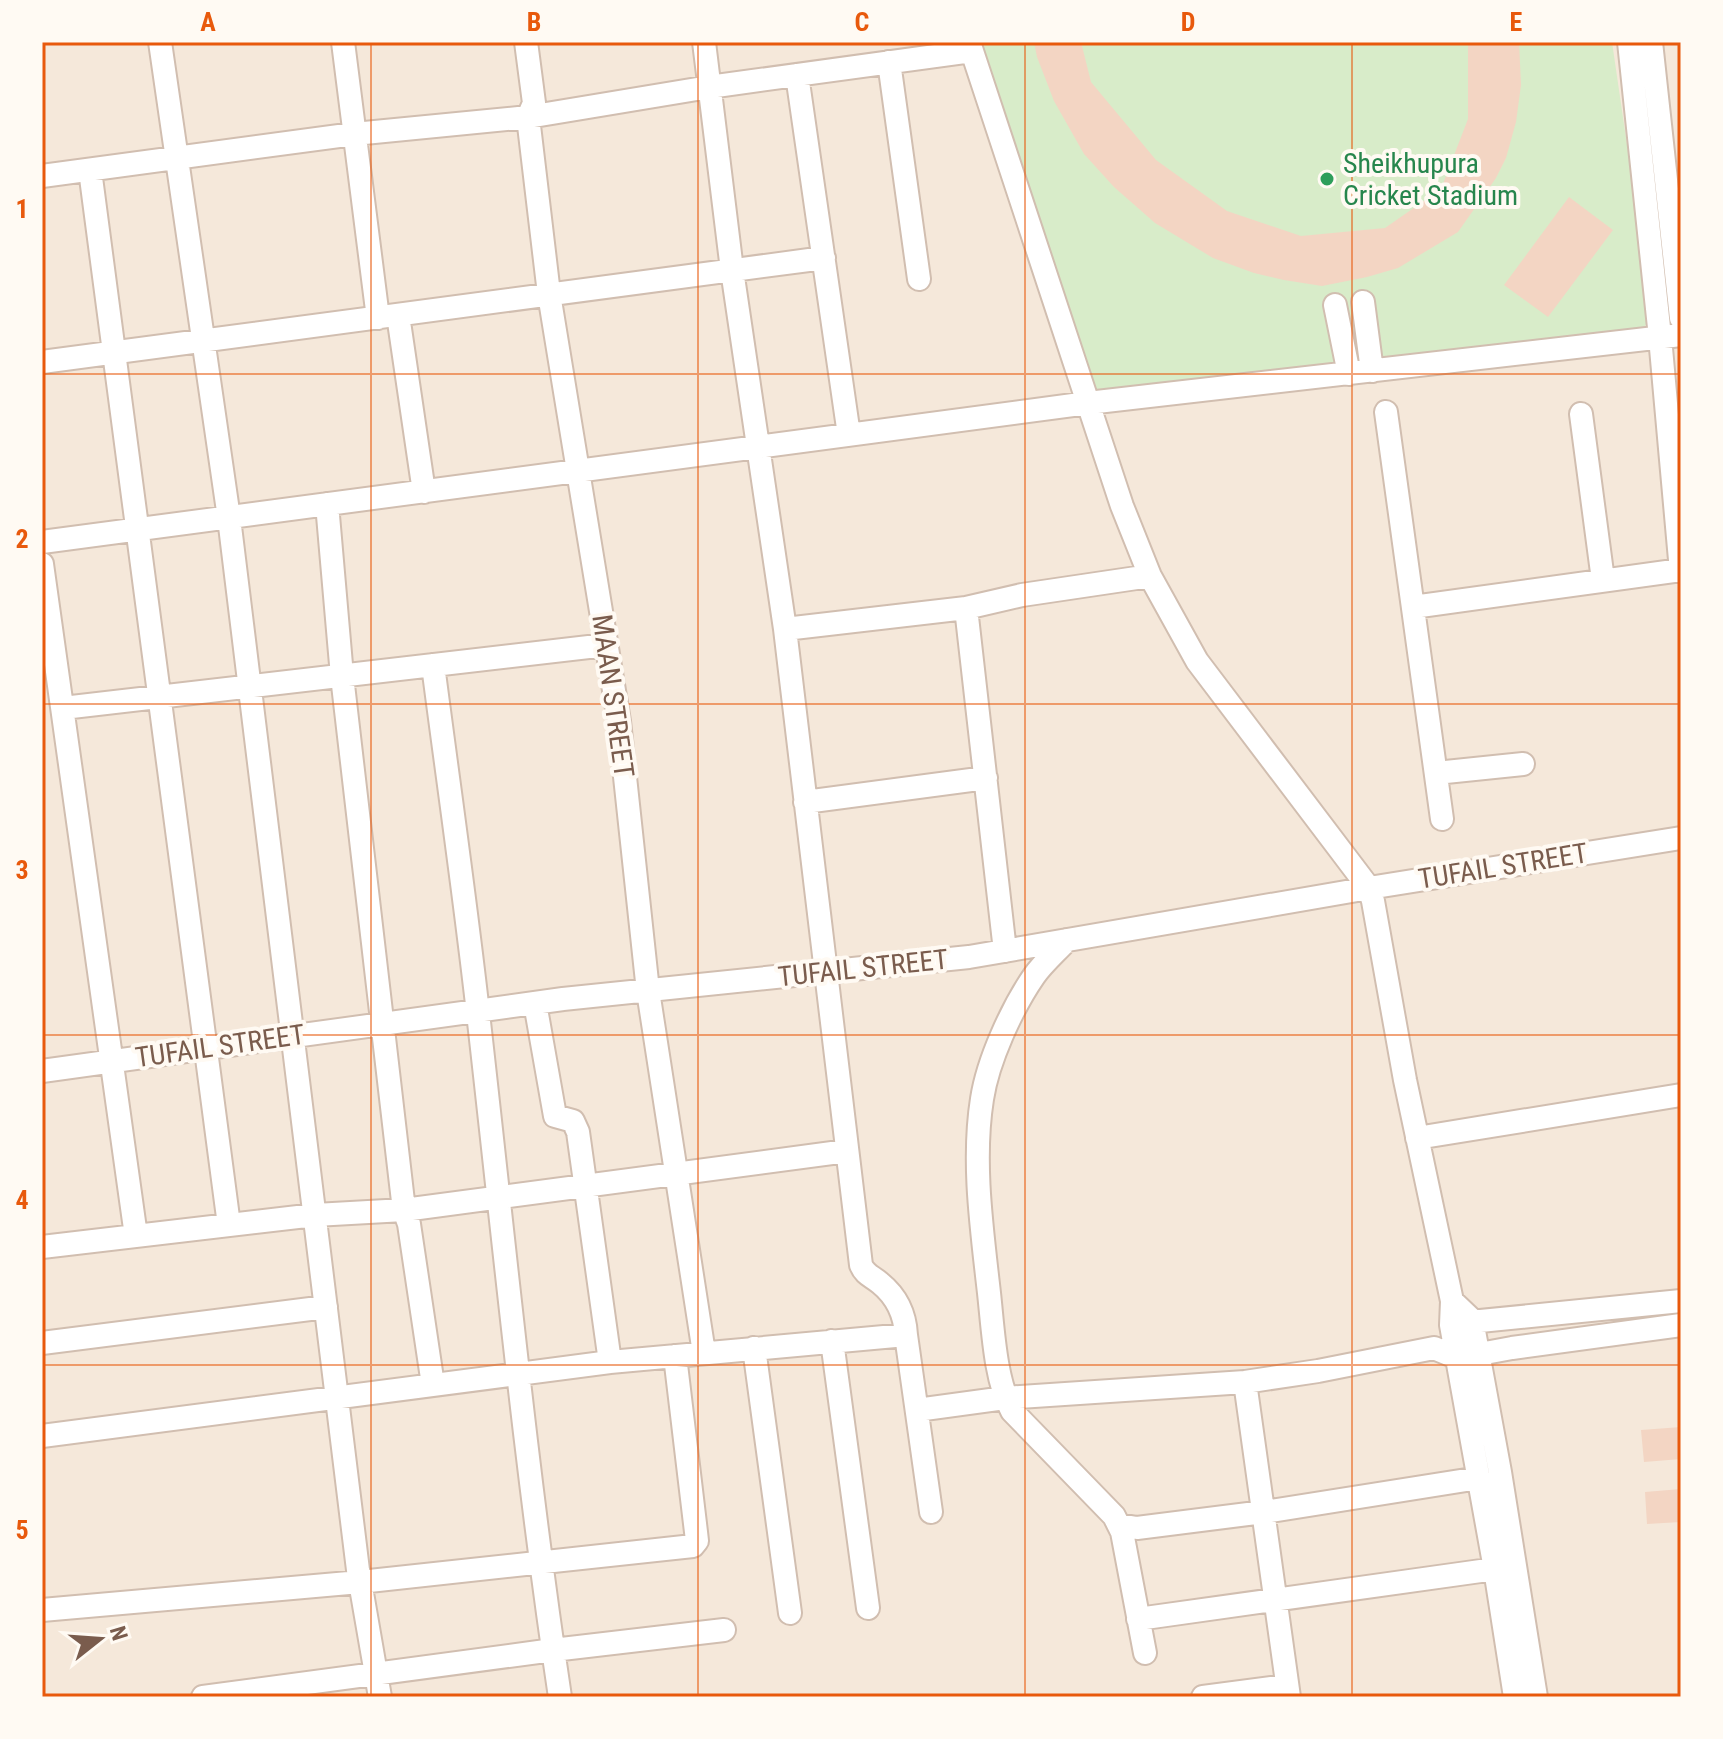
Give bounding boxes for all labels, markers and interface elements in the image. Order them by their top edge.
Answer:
text: A [200,7,216,37]
text: B [527,7,541,37]
text: C [855,7,870,37]
text: D [1181,7,1195,37]
text: E [1510,7,1523,37]
place label: Sheikhupura Cricket Stadium [1343,147,1518,212]
marker: Sheikhupura Cricket Stadium [1318,170,1336,188]
text: 1 [15,194,29,224]
text: 2 [15,524,29,554]
street label: MAAN STREET [585,612,641,780]
street label: TUFAIL STREET [1416,836,1590,896]
text: 3 [15,855,29,885]
street label: TUFAIL STREET [776,943,950,993]
street label: TUFAIL STREET [133,1018,307,1074]
text: 4 [15,1185,29,1215]
text: 5 [15,1515,29,1545]
north arrow [60,1599,140,1679]
text: N [105,1623,133,1643]

